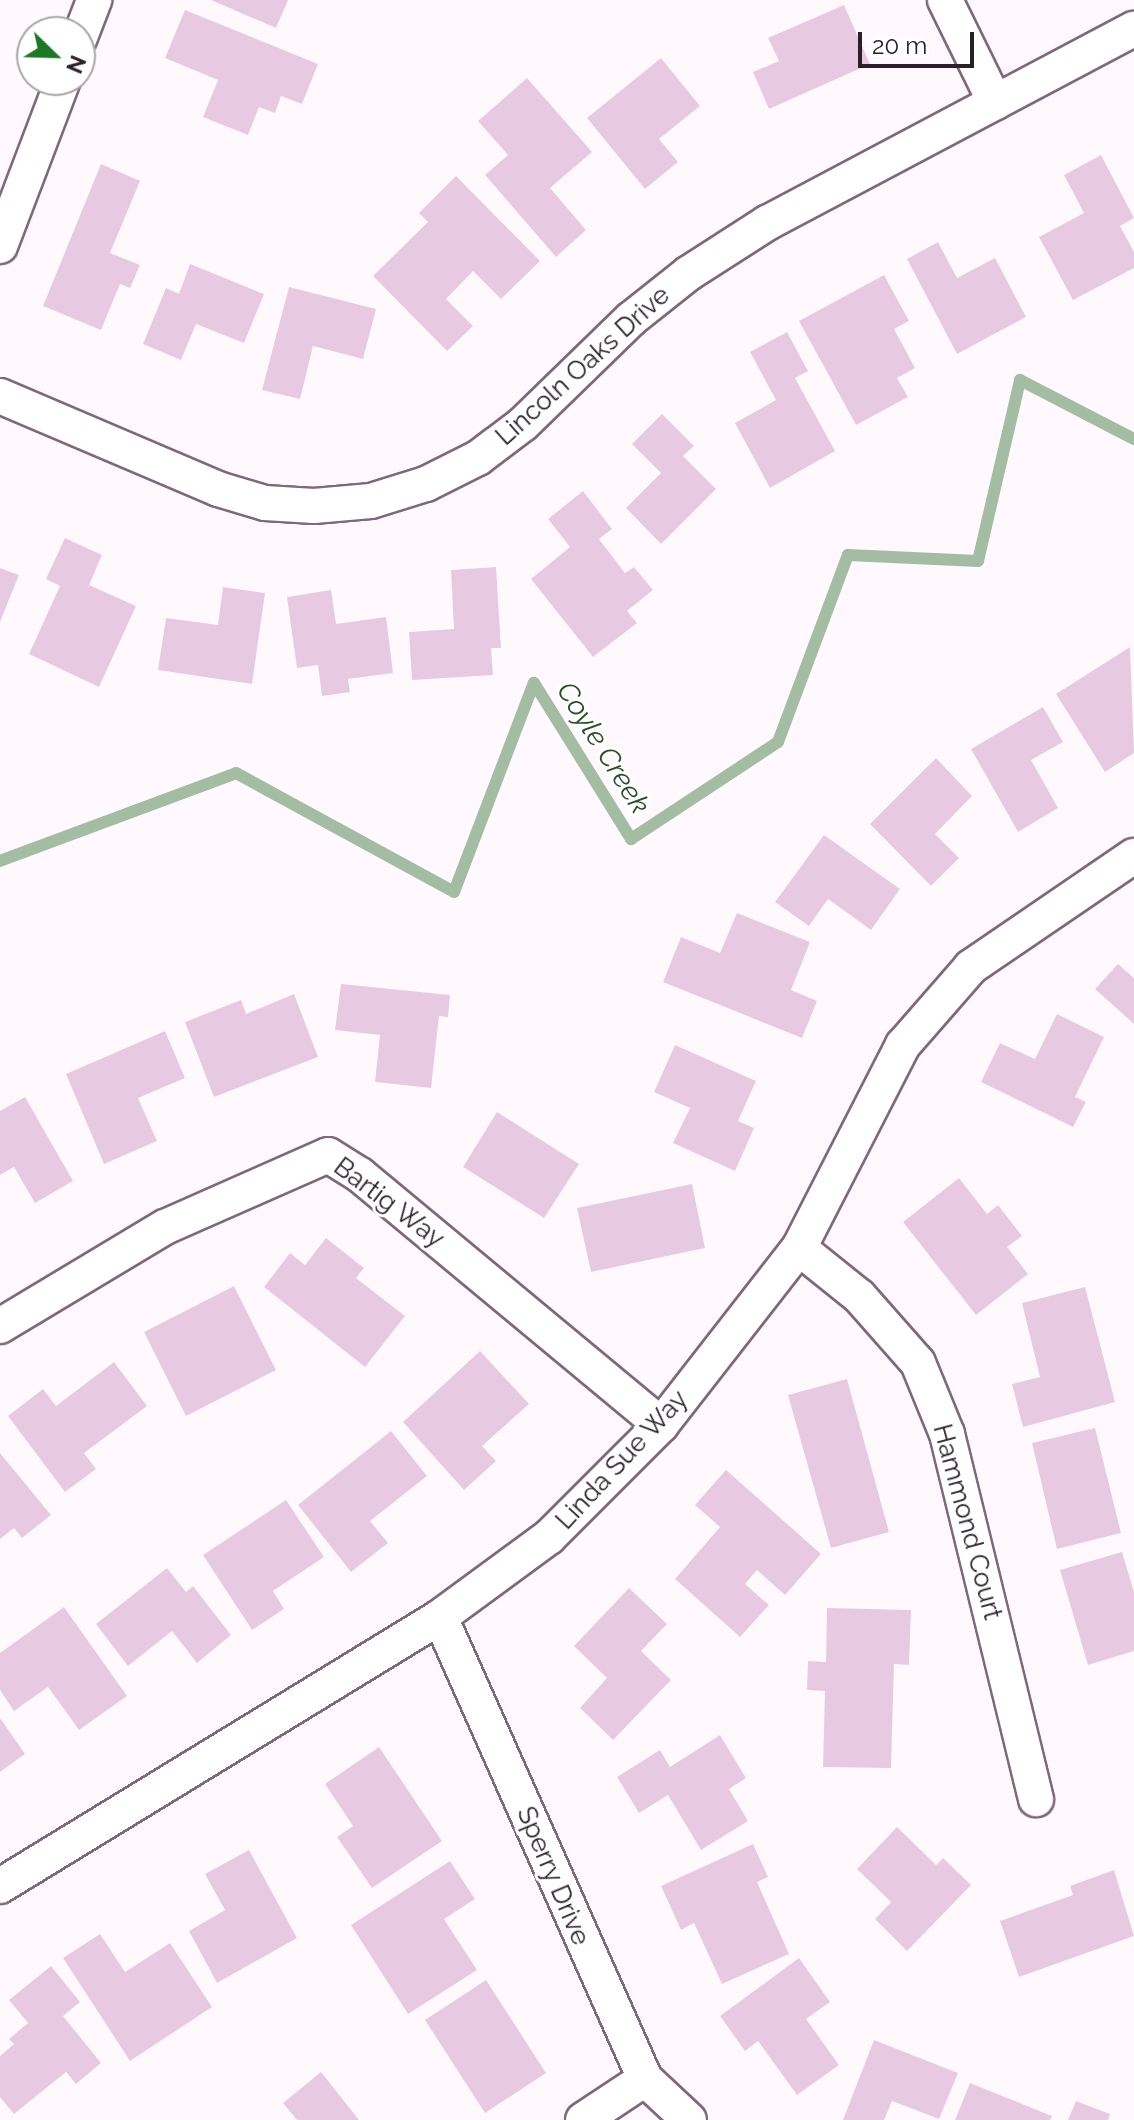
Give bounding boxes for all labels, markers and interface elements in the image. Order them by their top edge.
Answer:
north arrow [16,16,96,96]
scale bar [862,16,978,66]
text: 20 m [872,31,927,60]
text: N [61,52,92,77]
street label: Lincoln Oaks Drive [490,280,676,452]
water label: Coyle Creek [549,676,657,820]
street label: Bartig Way [327,1151,451,1255]
street label: Linda Sue Way [549,1384,695,1536]
street label: Hammond Court [926,1421,1008,1623]
street label: Sperry Drive [510,1802,596,1950]

